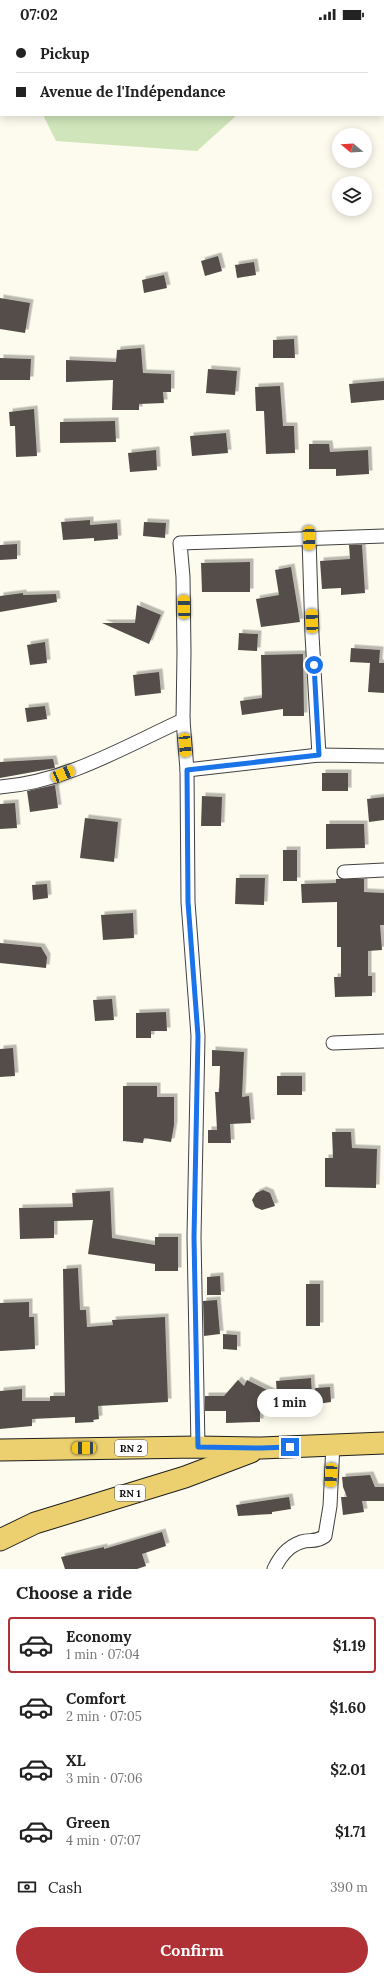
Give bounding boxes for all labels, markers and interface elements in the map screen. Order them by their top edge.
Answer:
text: 07:02 [20,5,58,24]
text: Pickup [40,44,89,63]
text: Avenue de l'Indépendance [40,82,226,101]
north arrow [332,128,372,168]
map controls [332,128,372,216]
button: layers [332,176,372,216]
car [303,526,315,550]
car [178,595,190,619]
car [306,609,318,633]
route start [305,656,323,674]
car [178,733,192,757]
car [50,764,76,784]
callout: 1 min [257,1389,323,1417]
text: 1 min [273,1394,307,1411]
route end [281,1438,299,1456]
road number: RN 2 [115,1440,147,1456]
car [72,1442,96,1454]
car [324,1463,338,1487]
road number: RN 1 [115,1485,145,1501]
text: Choose a ride [16,1581,132,1604]
icon: car [18,1627,54,1663]
text: Economy [66,1627,131,1646]
text: $1.19 [333,1636,366,1655]
text: 1 min · 07:04 [66,1646,140,1663]
icon: car [18,1689,54,1725]
text: Comfort [66,1689,126,1708]
text: $1.60 [329,1698,366,1717]
text: 2 min · 07:05 [66,1708,142,1725]
icon: car [18,1751,54,1787]
text: XL [66,1751,86,1770]
text: $2.01 [330,1760,366,1779]
text: 3 min · 07:06 [66,1770,143,1787]
icon: car [18,1813,54,1849]
text: Green [66,1813,110,1832]
text: $1.71 [335,1822,366,1841]
text: 4 min · 07:07 [66,1832,141,1849]
icon: cash [16,1876,38,1898]
text: Cash [48,1878,82,1897]
text: 390 m [330,1879,368,1896]
button: Confirm [16,1927,368,1973]

